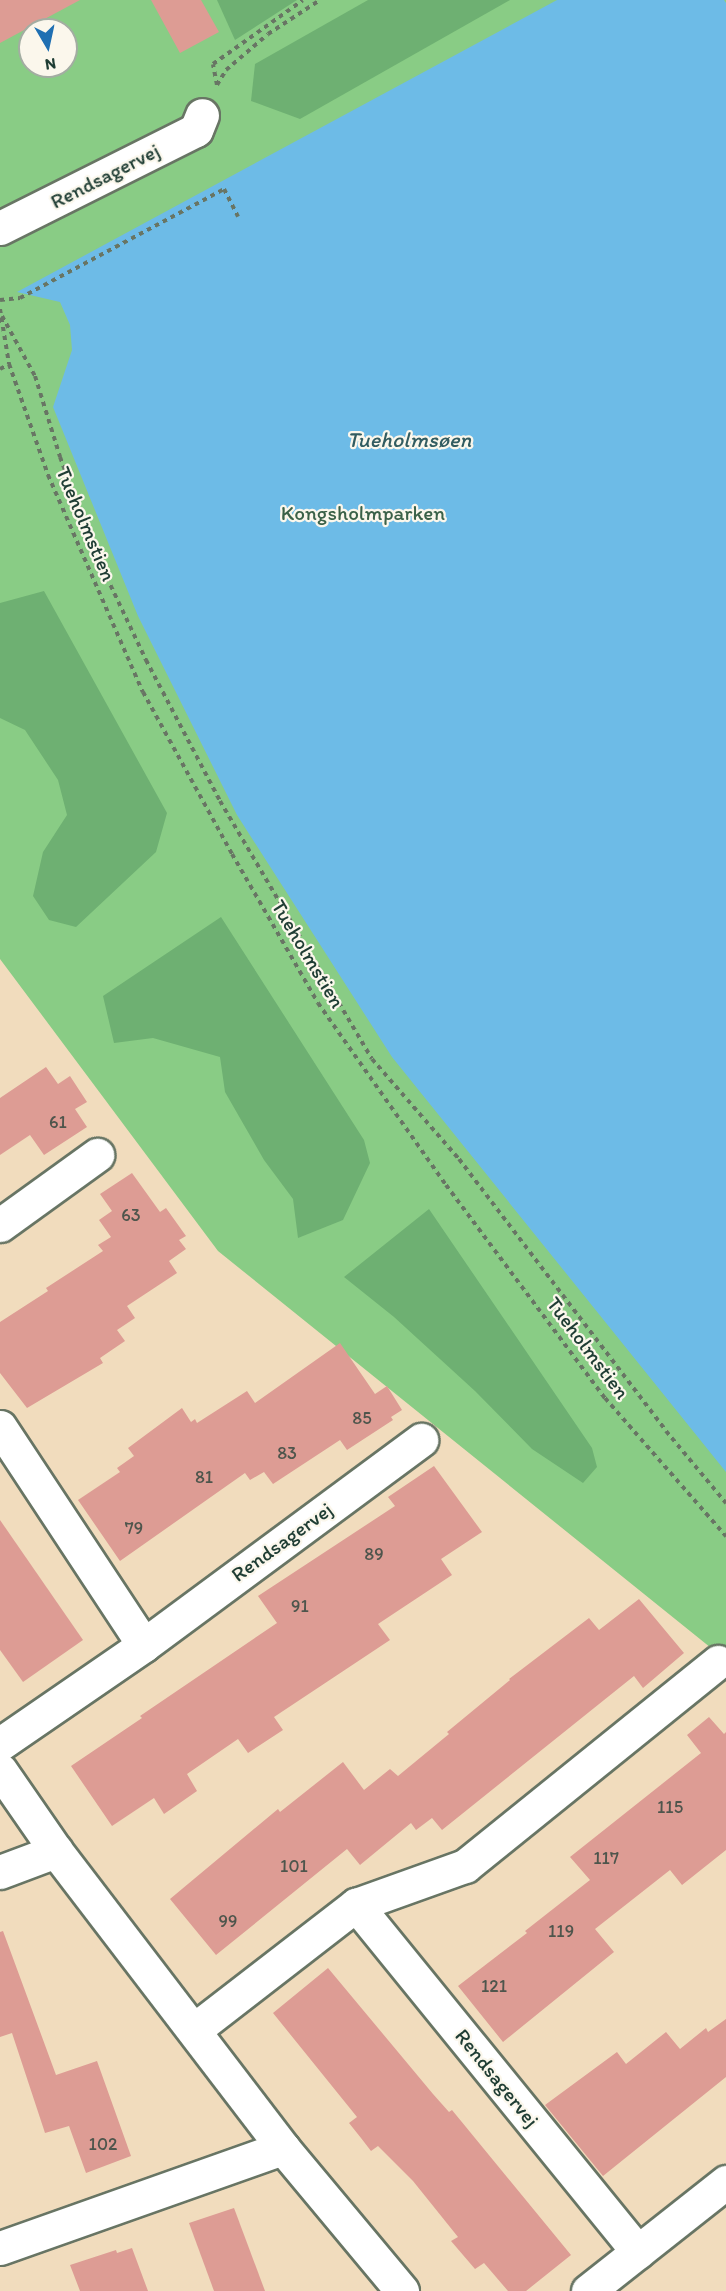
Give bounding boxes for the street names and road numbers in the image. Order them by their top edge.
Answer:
street label: Rendsagervej [46,138,164,214]
street label: Tueholmstien [51,463,121,585]
street label: Tueholmstien [266,895,350,1013]
street label: Tueholmstien [541,1292,635,1404]
street label: Rendsagervej [226,1497,338,1587]
street label: Rendsagervej [450,2024,544,2132]

